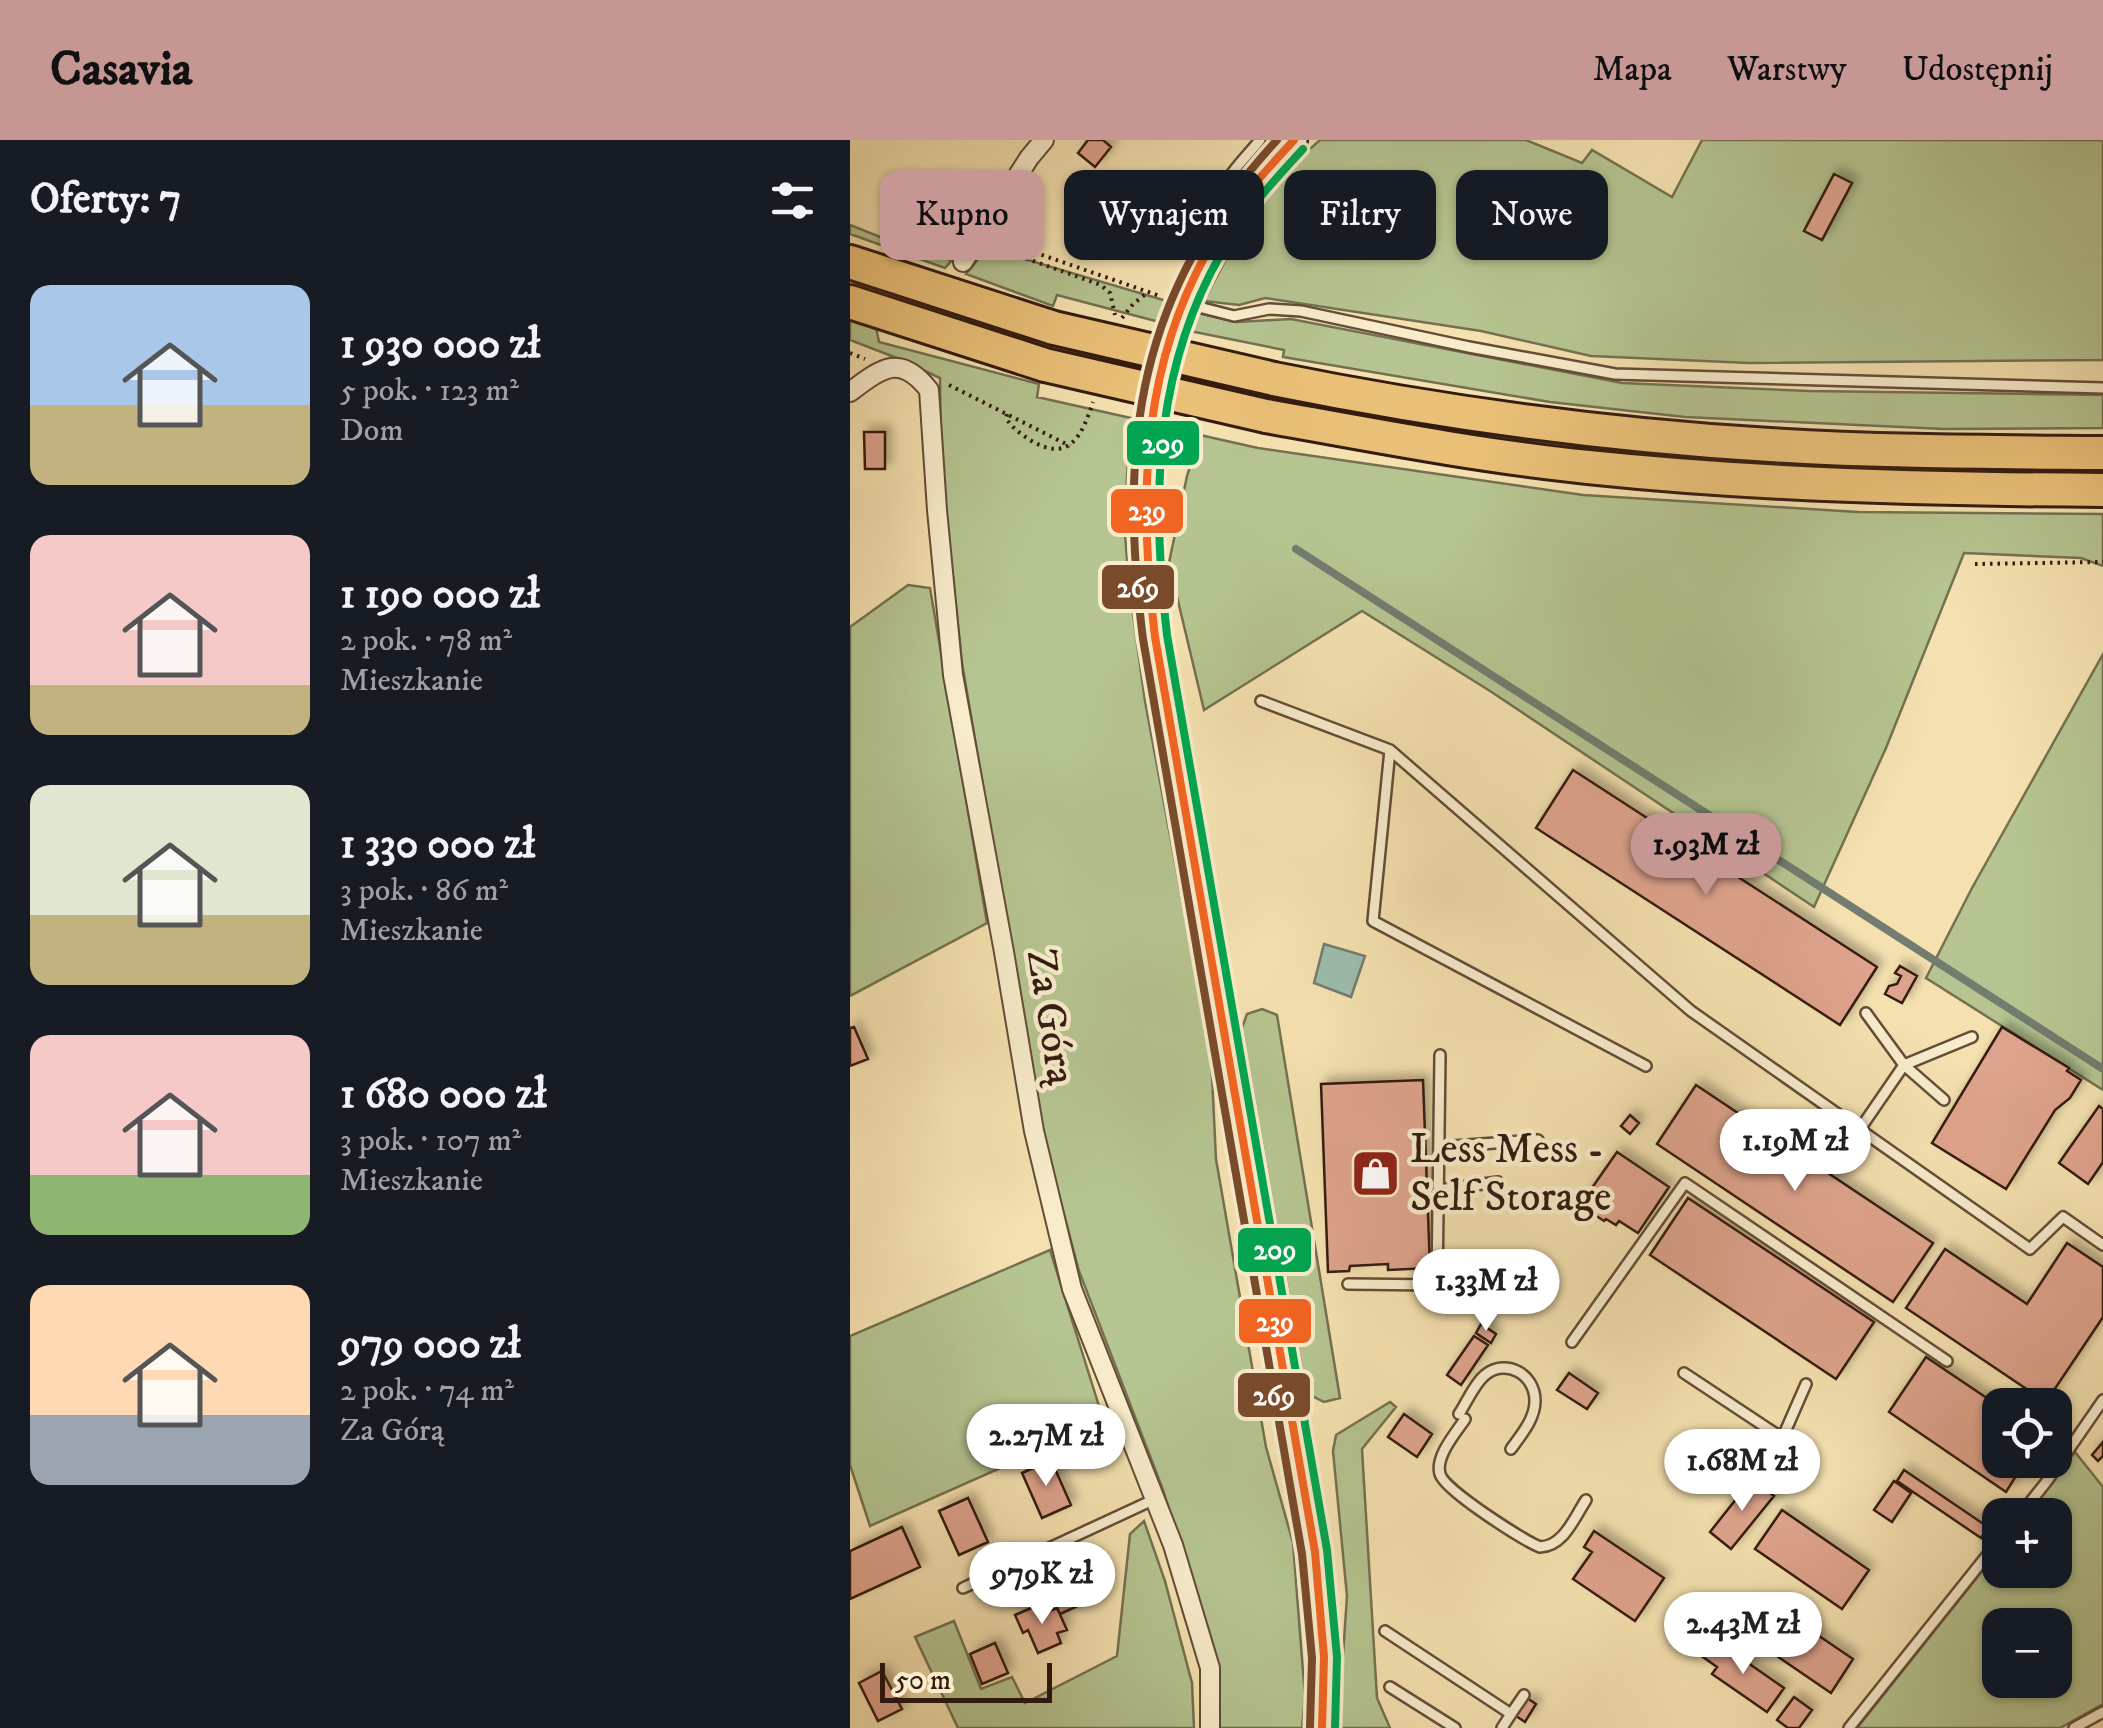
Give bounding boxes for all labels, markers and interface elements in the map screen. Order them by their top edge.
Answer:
text: Casavia [50,40,192,100]
text: Mapa [1593,48,1672,92]
text: Warstwy [1727,48,1847,92]
text: Udostępnij [1902,48,2053,92]
chip: Kupno [880,170,1044,260]
chip: Wynajem [1064,170,1264,260]
chip: Filtry [1284,170,1436,260]
chip: Nowe [1456,170,1608,260]
icon: filters [765,173,820,228]
text: Oferty: 7 [30,174,181,226]
text: 1 930 000 zł [340,319,540,371]
icon: home [110,325,230,445]
text: 5 pok. · 123 m² [340,371,519,411]
text: Dom [340,411,403,451]
line badge: 209 [1125,419,1201,467]
text: 209 [1142,427,1184,462]
line badge: 239 [1109,487,1185,535]
text: 239 [1128,494,1166,529]
line badge: 269 [1100,563,1176,611]
text: 1 190 000 zł [340,569,540,621]
text: 269 [1117,571,1159,606]
icon: home [110,575,230,695]
text: 2 pok. · 78 m² [340,621,512,661]
text: Mieszkanie [340,661,483,701]
pin: 1.93M zł [1603,813,1809,898]
text: 1 330 000 zł [340,819,535,871]
icon: home [110,825,230,945]
text: 1.93M zł [1653,825,1759,865]
text: 3 pok. · 86 m² [340,871,508,911]
text: Mieszkanie [340,911,483,951]
street label: Za Górą [1014,945,1087,1090]
text: 1 680 000 zł [340,1069,547,1121]
icon: home [110,1075,230,1195]
pin: 1.19M zł [1692,1109,1898,1194]
text: 3 pok. · 107 m² [340,1121,521,1161]
text: 1.19M zł [1742,1121,1848,1161]
place label: Less Mess - Self Storage [1410,1124,1611,1224]
shop icon: Less Mess - Self Storage [1349,1148,1401,1200]
text: Mieszkanie [340,1161,483,1201]
line badge: 209 [1236,1226,1313,1274]
text: 209 [1254,1233,1296,1268]
pin: 1.33M zł [1383,1249,1589,1334]
text: 1.33M zł [1435,1261,1537,1301]
line badge: 239 [1237,1297,1313,1345]
text: 239 [1256,1305,1294,1340]
text: 979 000 zł [340,1319,521,1371]
icon: home [110,1325,230,1445]
text: 2 pok. · 74 m² [340,1371,514,1411]
line badge: 269 [1236,1371,1312,1419]
text: 269 [1253,1379,1295,1414]
map controls [1982,1388,2072,1698]
button: locate [1982,1388,2072,1478]
pin: 2.27M zł [943,1404,1149,1489]
text: Za Górą [340,1411,444,1451]
text: 2.27M zł [988,1416,1104,1456]
pin: 1.68M zł [1639,1429,1845,1514]
text: 1.68M zł [1686,1441,1798,1481]
button: + [1982,1498,2072,1588]
pin: 979K zł [950,1542,1134,1627]
text: 979K zł [991,1554,1093,1594]
pin: 2.43M zł [1640,1592,1846,1677]
text: 2.43M zł [1686,1604,1800,1644]
button: − [1982,1608,2072,1698]
scale bar [880,1658,1052,1702]
text: 50 m [895,1663,951,1698]

